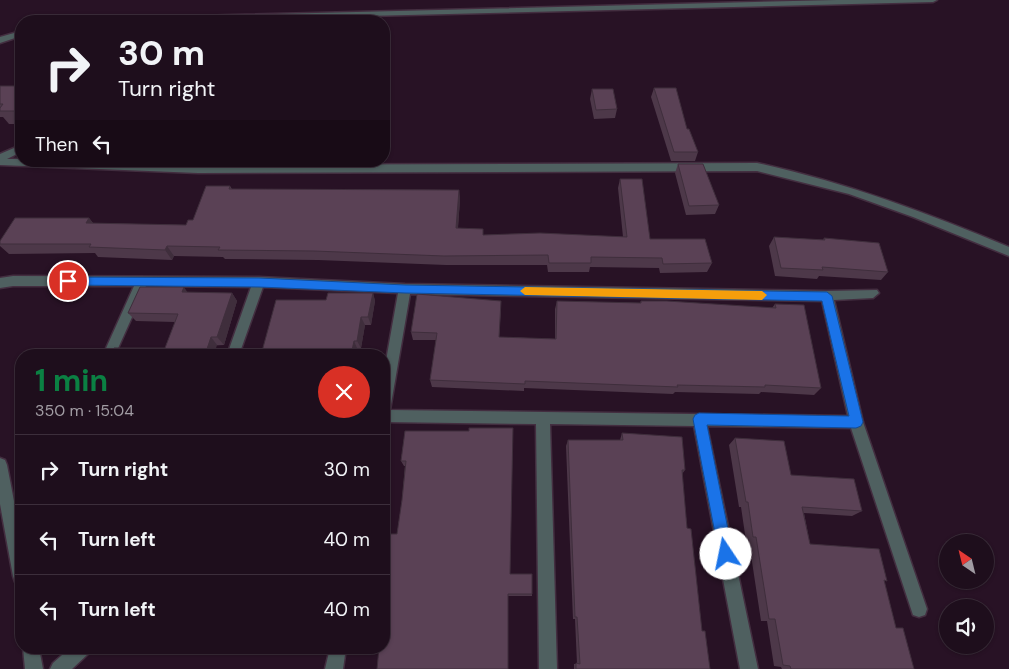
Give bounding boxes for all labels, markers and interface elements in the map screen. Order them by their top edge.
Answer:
text: 30 m [118,30,205,76]
icon: right [35,35,100,100]
text: Turn right [118,74,215,103]
icon: left [88,130,116,158]
text: Then [35,132,78,157]
pin [47,260,89,302]
icon: arrive [54,267,82,295]
text: 1 min [35,361,108,400]
button: close [318,366,370,418]
text: 350 m · 15:04 [35,400,134,421]
icon: right [35,456,63,484]
text: Turn right [78,457,168,482]
text: 30 m [324,457,370,482]
icon: left [35,526,63,554]
text: Turn left [78,527,156,552]
text: 40 m [323,527,370,552]
position arrow [699,527,751,579]
north arrow [939,534,994,589]
map controls [939,534,994,654]
icon: left [35,596,63,624]
text: Turn left [78,597,156,622]
text: 40 m [323,597,370,622]
button: sound [939,599,994,654]

